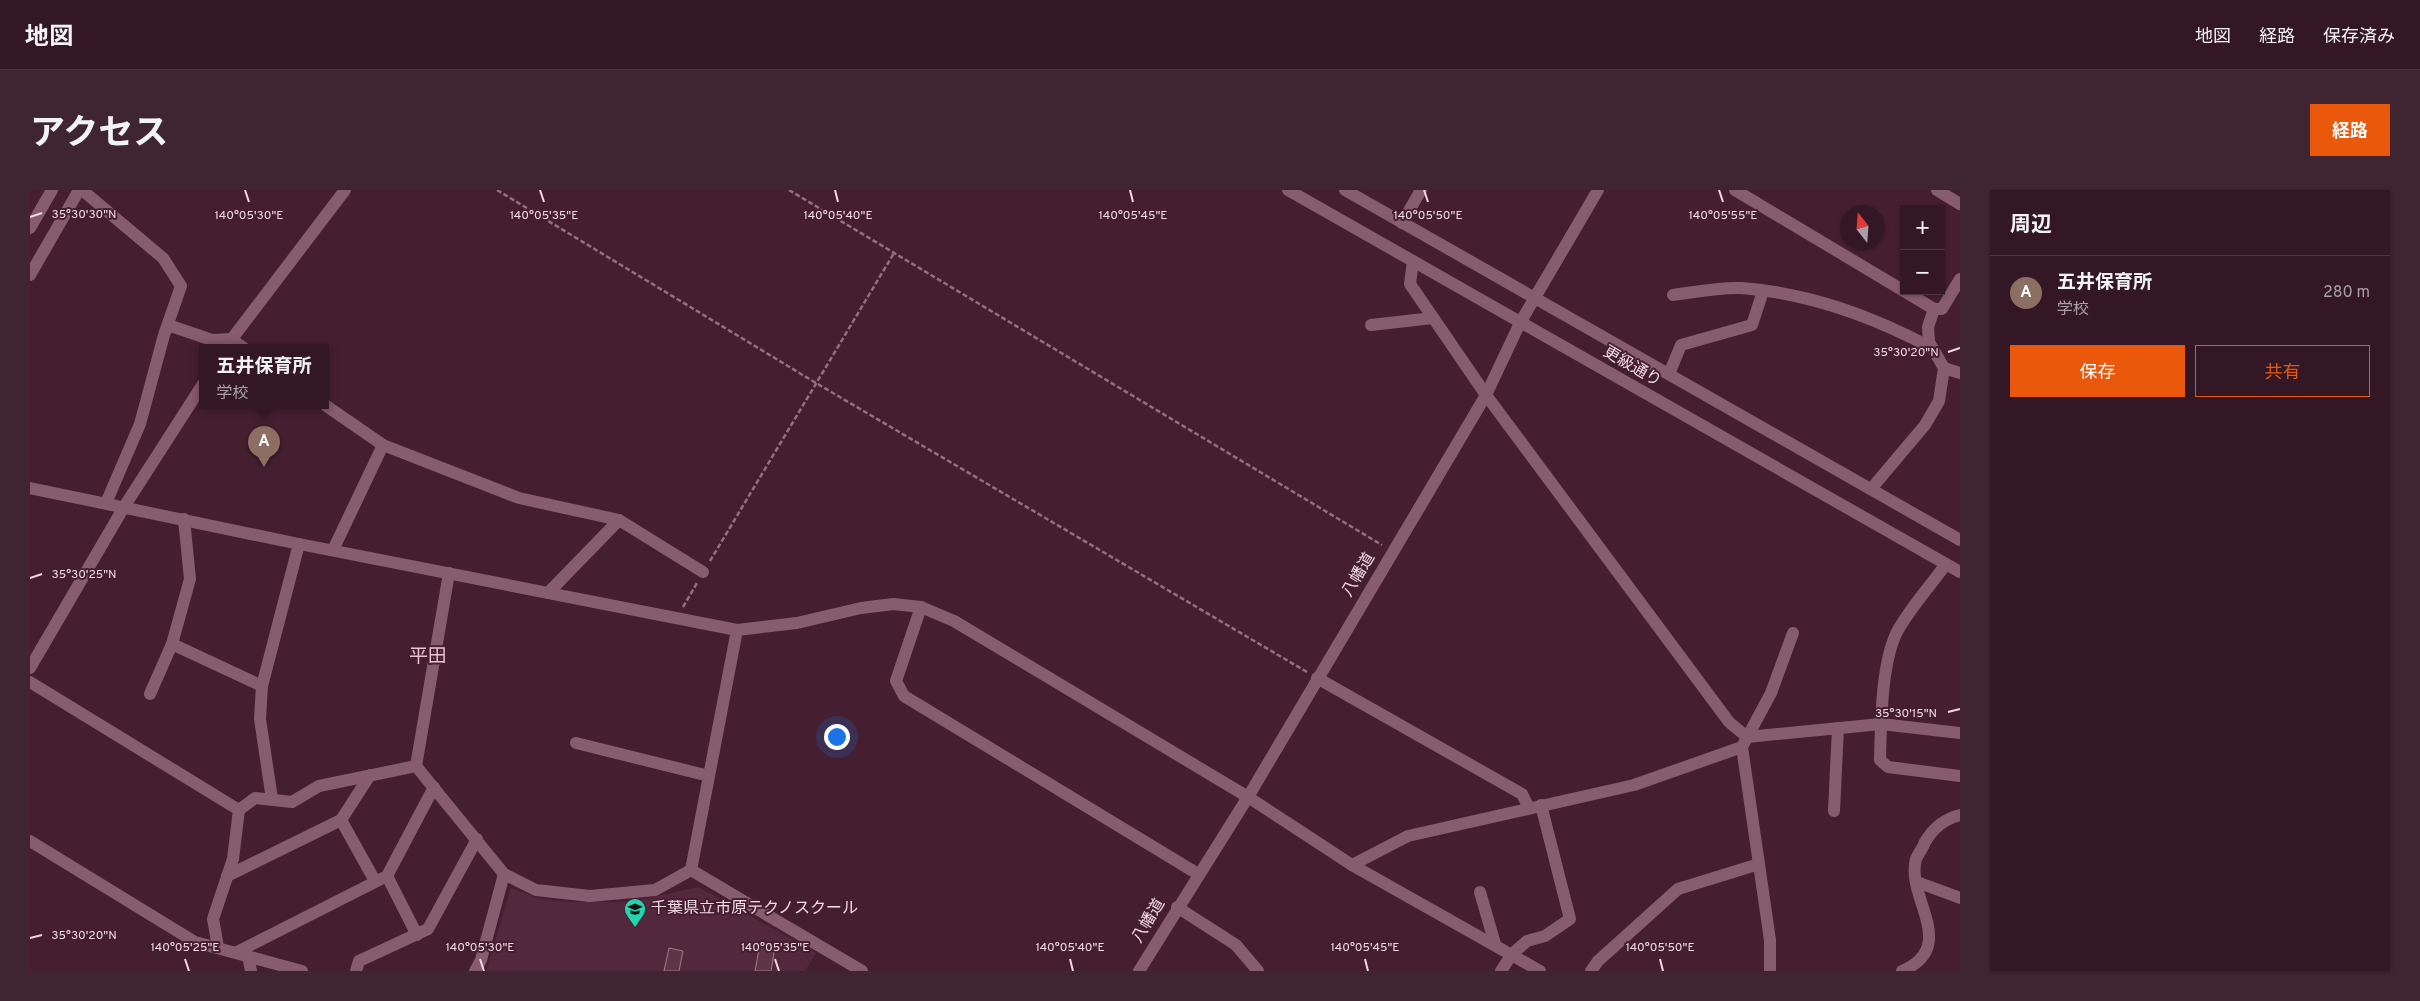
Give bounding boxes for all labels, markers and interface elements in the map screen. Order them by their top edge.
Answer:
text: 地図 [25,23,73,53]
text: 地図 [2195,26,2231,49]
text: 経路 [2259,26,2295,49]
text: 保存済み [2323,26,2395,49]
button: 経路 [2310,104,2390,156]
text: アクセス [30,113,168,157]
north arrow [1840,205,1885,250]
map controls [1900,205,1945,295]
button: + [1900,205,1945,250]
text: 35°30'30"N [51,207,117,223]
text: 140°05'30"E [215,208,283,224]
text: 140°05'35"E [510,208,578,224]
text: 140°05'40"E [803,208,873,224]
text: 140°05'45"E [1099,208,1167,224]
text: 140°05'50"E [1393,208,1463,224]
text: 140°05'55"E [1689,208,1757,224]
text: 周辺 [2010,212,2052,239]
button: − [1900,250,1945,295]
text: 五井保育所 [2057,271,2152,295]
text: A [2020,283,2032,303]
text: 280 m [2323,283,2370,303]
text: 学校 [2057,300,2089,320]
street label: 更級通り [1599,342,1665,392]
popup [199,344,329,409]
text: 35°30'20"N [1873,345,1939,361]
button: 保存 [2010,345,2185,397]
button: 共有 [2195,345,2370,397]
text: 五井保育所 [216,355,312,379]
text: 学校 [216,384,249,404]
pin: A [248,426,280,467]
street label: 八幡道 [1338,549,1380,601]
text: 35°30'25"N [51,567,117,583]
district label: 平田 [409,645,447,669]
text: 35°30'15"N [1875,706,1937,722]
your location [824,724,850,750]
street label: 八幡道 [1128,895,1170,947]
school or university icon: 千葉県立市原テクノスクール [623,897,647,928]
place label: 千葉県立市原テクノスクール [651,899,858,919]
text: 35°30'20"N [51,928,117,944]
text: 140°05'25"E [151,940,219,956]
text: 140°05'30"E [446,940,514,956]
text: 140°05'35"E [741,940,809,956]
text: 140°05'40"E [1035,940,1105,956]
text: 140°05'45"E [1331,940,1399,956]
text: 140°05'50"E [1625,940,1695,956]

